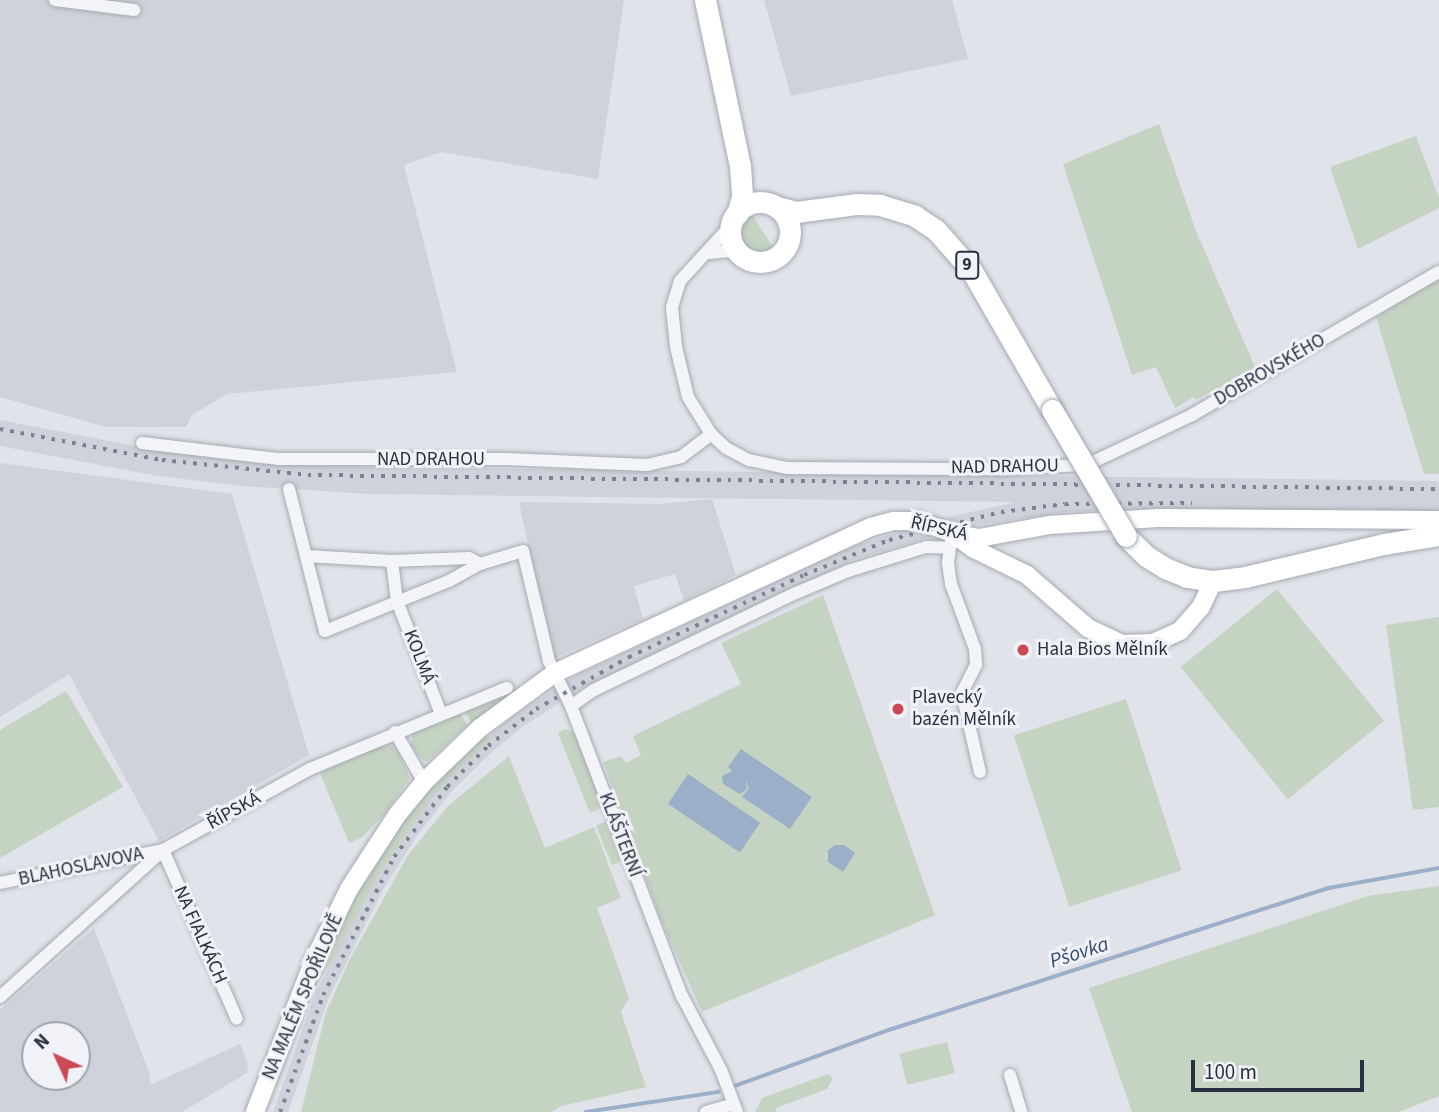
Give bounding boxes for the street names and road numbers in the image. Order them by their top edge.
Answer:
road number: 9 [955,250,979,279]
street label: DOBROVSKÉHO [1210,329,1330,411]
street label: NAD DRAHOU [377,449,485,471]
street label: NAD DRAHOU [951,455,1059,479]
street label: ŘÍPSKÁ [908,511,970,547]
street label: KOLMÁ [398,626,440,688]
street label: ŘÍPSKÁ [203,787,265,835]
street label: KLÁŠTERNÍ [593,790,647,880]
street label: BLAHOSLAVOVA [16,843,146,891]
street label: NA FIALKÁCH [168,883,232,987]
street label: NA MALÉM SPOŘILOVĚ [258,911,348,1083]

